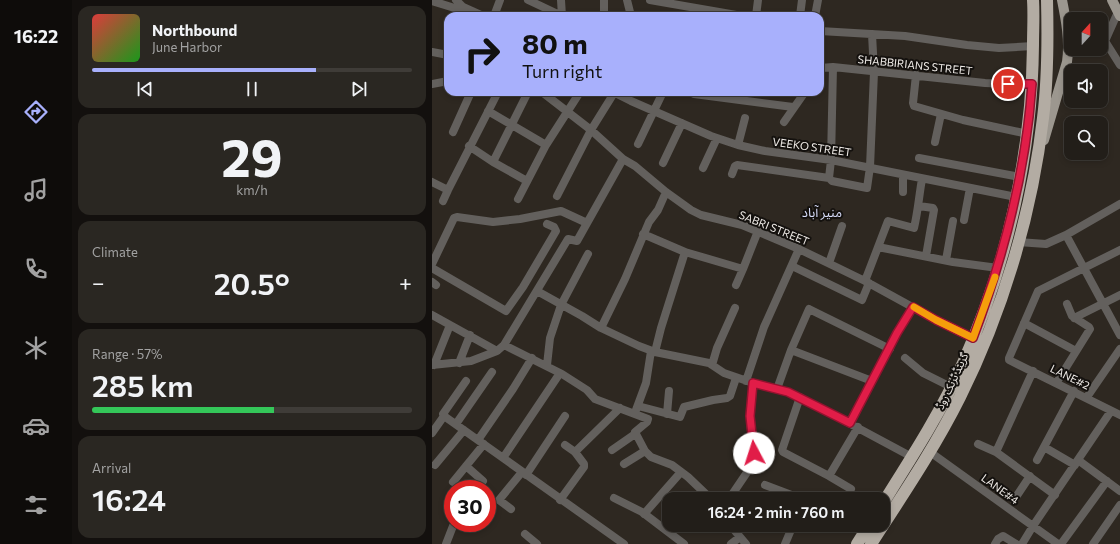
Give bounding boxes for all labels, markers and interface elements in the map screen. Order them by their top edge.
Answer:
north arrow [1064,12,1108,56]
map controls [1064,12,1108,160]
text: Northbound [152,21,237,39]
text: 16:22 [14,25,58,47]
text: 80 m [522,26,588,60]
icon: right [456,28,508,80]
text: June Harbor [152,39,222,55]
street label: SHABBIRIANS STREET [857,52,973,77]
text: Turn right [522,60,602,82]
button: sound [1064,64,1108,108]
pin [991,67,1025,101]
icon: arrive [997,73,1019,95]
icon: previous [134,78,156,100]
icon: pause [241,78,263,100]
icon: next [348,78,370,100]
icon: directions [22,98,50,126]
button: search [1064,116,1108,160]
text: 29 [221,124,283,188]
street label: VEEKO STREET [772,135,852,158]
icon: music [22,176,50,204]
text: km/h [236,182,268,198]
district label: منیر آباد [802,204,842,220]
street label: SABRI STREET [737,208,811,248]
text: Climate [92,244,138,260]
icon: phone [22,255,50,283]
text: 20.5° [214,264,290,301]
text: − [92,269,105,296]
text: + [399,269,412,296]
icon: climate [22,334,50,362]
text: Range · 57% [92,346,163,362]
street label: گرینڈ ٹرنک روڈ [933,350,971,412]
street label: LANE#2 [1048,361,1092,392]
text: 285 km [92,366,193,403]
icon: car [22,412,50,440]
position arrow [733,432,775,474]
text: Arrival [92,460,131,476]
street label: LANE#4 [979,471,1022,507]
text: 16:24 [92,480,166,517]
speed limit sign: 30 [444,480,496,532]
icon: filters [22,491,50,519]
text: 16:24 · 2 min · 760 m [708,503,844,521]

